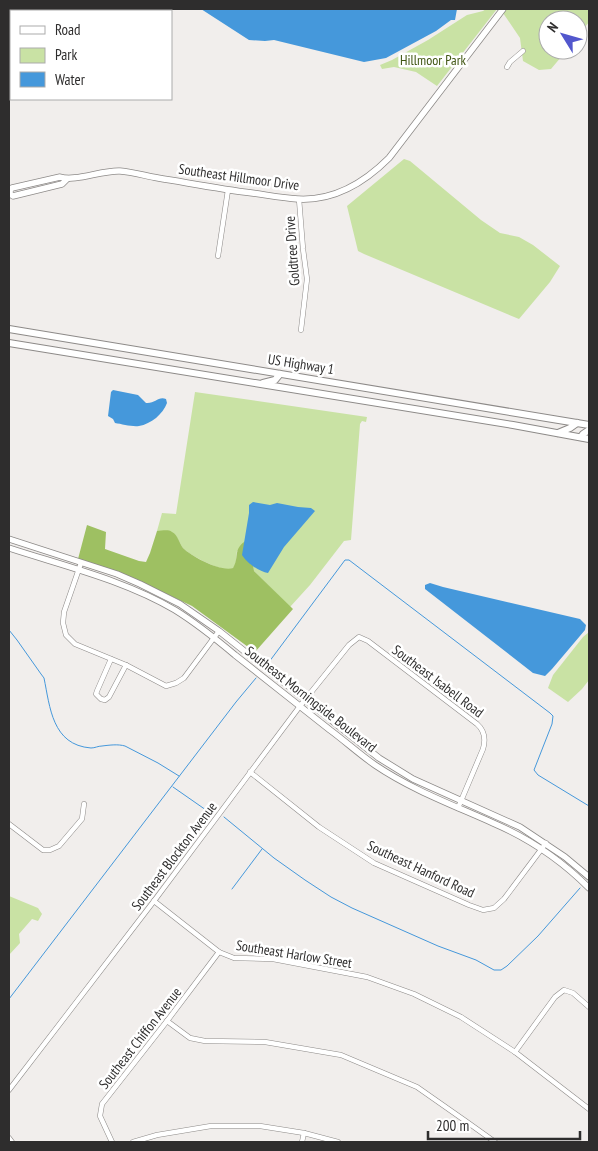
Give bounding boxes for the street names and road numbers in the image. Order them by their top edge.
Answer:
street label: Southeast Hillmoor Drive [178,160,301,194]
street label: Goldtree Drive [281,215,303,286]
street label: US Highway 1 [267,350,335,378]
street label: Southeast Isabell Road [389,641,487,721]
street label: Southeast Morningside Boulevard [242,642,380,756]
street label: Southeast Blockton Avenue [127,798,221,914]
street label: Southeast Hanford Road [364,836,478,902]
street label: Southeast Harlow Street [235,936,353,972]
street label: Southeast Chiffon Avenue [95,983,185,1092]

